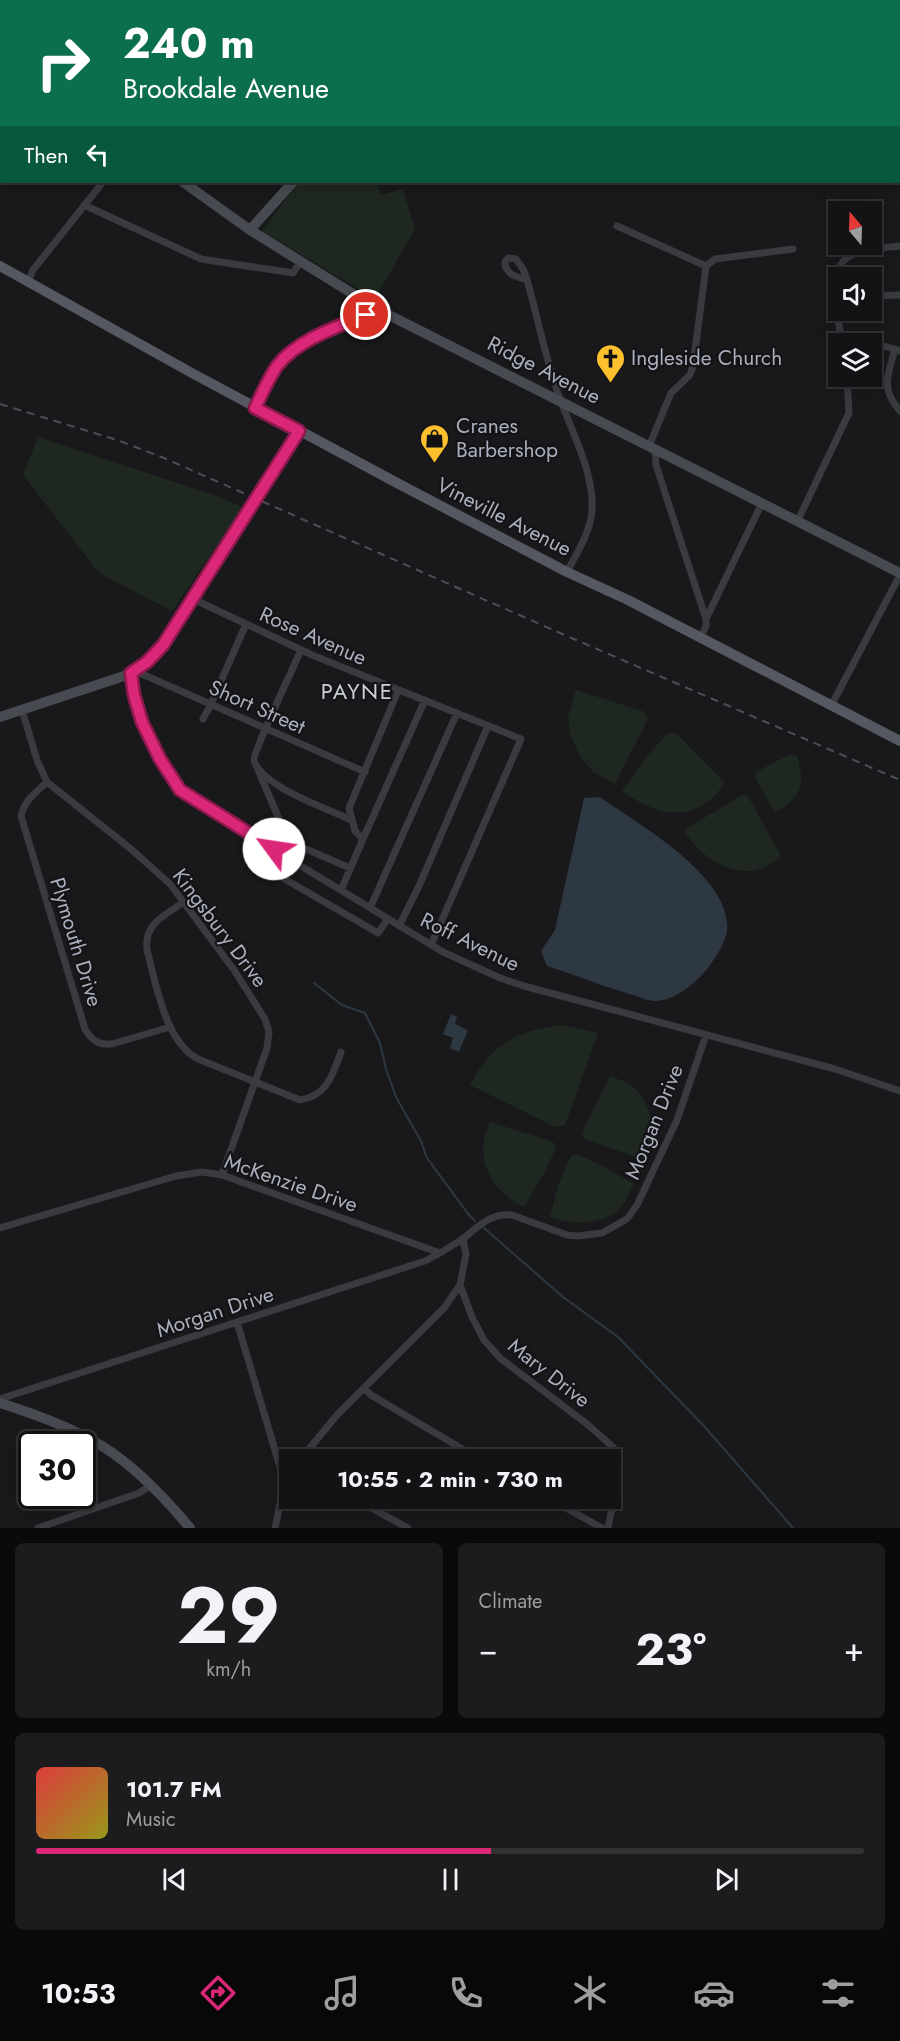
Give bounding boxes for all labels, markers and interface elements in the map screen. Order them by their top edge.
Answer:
text: 240 m [123,13,255,74]
icon: right [24,24,102,102]
text: Brookdale Avenue [123,69,329,108]
icon: left [81,138,114,171]
text: Then [24,139,69,171]
north arrow [828,201,882,255]
map controls [828,201,882,387]
button: sound [828,267,882,321]
pin [340,289,391,340]
icon: arrive [349,298,382,331]
street label: Ridge Avenue [482,329,606,412]
button: layers [828,333,882,387]
church icon: Ingleside Church [594,342,626,384]
place label: Ingleside Church [631,343,782,373]
place label: Cranes Barbershop [456,411,558,465]
shop icon: Cranes Barbershop [419,422,451,464]
street label: Vineville Avenue [431,470,577,564]
street label: Rose Avenue [255,599,371,673]
street label: Short Street [204,672,310,742]
district label: PAYNE [321,675,393,707]
position arrow [242,817,306,881]
street label: Kingsbury Drive [165,862,275,994]
street label: Plymouth Drive [42,874,110,1010]
street label: Roff Avenue [415,905,525,979]
street label: Morgan Drive [617,1060,691,1184]
street label: McKenzie Drive [220,1146,362,1220]
street label: Morgan Drive [153,1279,278,1345]
street label: Mary Drive [501,1331,597,1415]
speed limit sign: 30 [18,1431,96,1509]
text: 10:55 · 2 min · 730 m [337,1463,563,1495]
text: 29 [177,1560,280,1672]
text: Climate [479,1587,542,1616]
text: 23° [635,1617,706,1682]
text: − [479,1626,498,1673]
text: + [844,1626,864,1673]
text: km/h [206,1655,251,1684]
text: 101.7 FM [126,1773,222,1805]
text: Music [126,1805,176,1834]
icon: previous [158,1863,191,1896]
icon: pause [434,1863,467,1896]
icon: next [710,1863,743,1896]
icon: directions [197,1972,239,2014]
icon: music [321,1972,363,2014]
icon: phone [445,1972,487,2014]
icon: climate [569,1972,611,2014]
icon: car [693,1972,735,2014]
icon: filters [817,1972,859,2014]
text: 10:53 [41,1974,115,2013]

